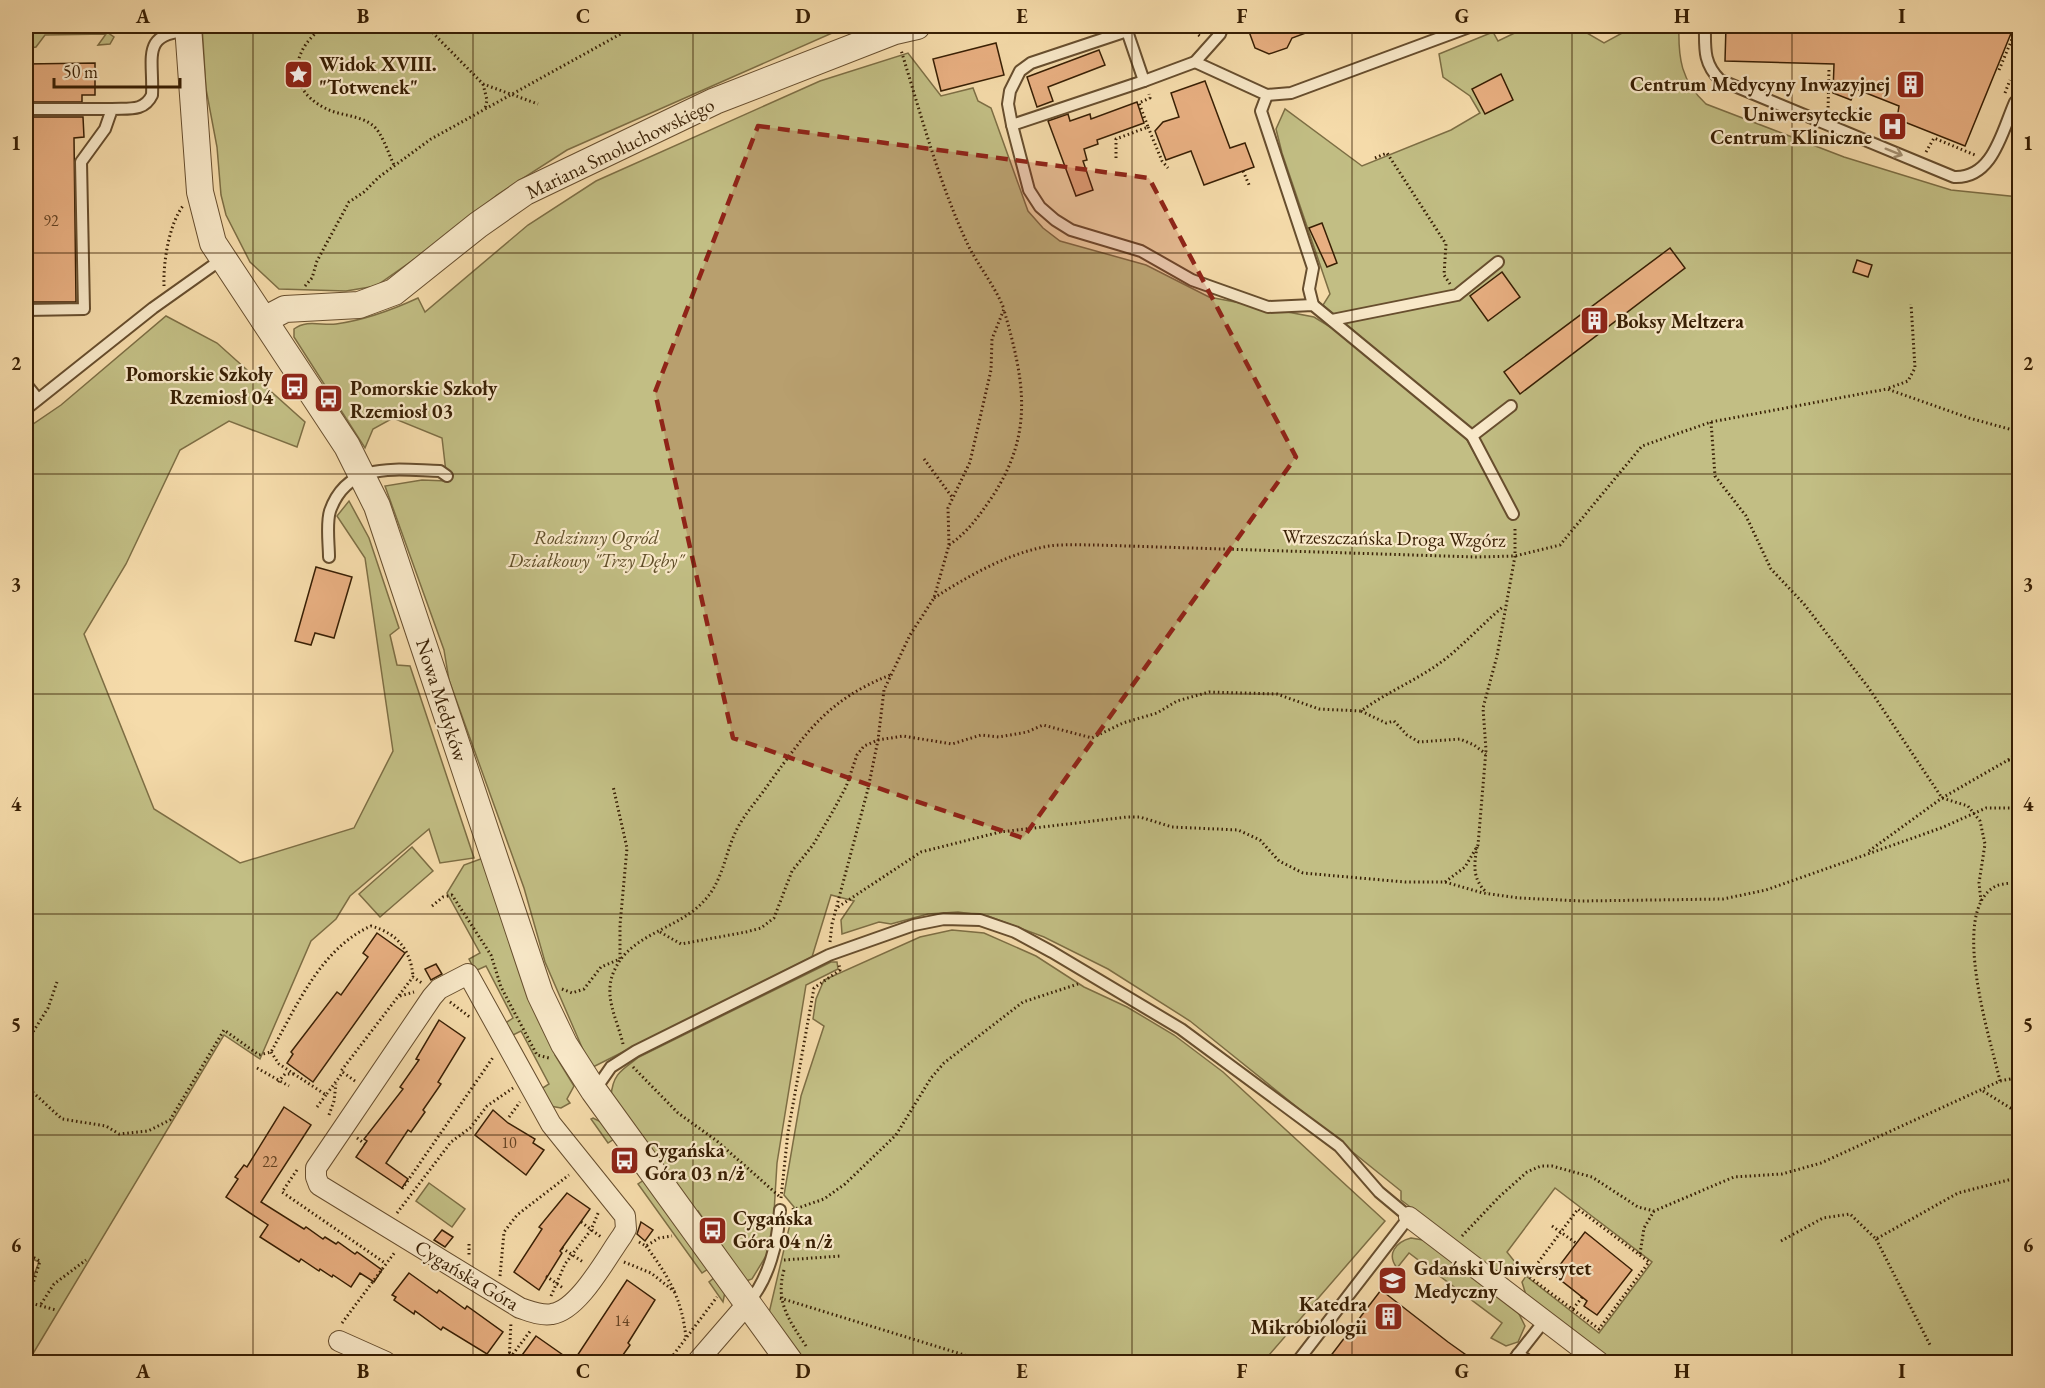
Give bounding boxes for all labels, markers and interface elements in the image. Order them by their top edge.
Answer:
text: A [135,3,151,29]
text: B [357,3,369,29]
text: C [576,3,590,29]
text: D [795,3,811,29]
text: E [1016,3,1028,29]
text: F [1237,3,1248,29]
text: G [1455,3,1469,29]
text: H [1674,3,1690,29]
text: I [1898,3,1906,29]
scale bar [54,51,180,89]
place label: Widok XVIII. "Totwenek" [319,51,437,100]
place icon: Widok XVIII. "Totwenek" [282,59,314,91]
text: 50 m [63,60,98,83]
building icon: Centrum Medycyny Inwazyjnej [1895,68,1927,100]
place label: Centrum Medycyny Inwazyjnej [1630,71,1890,97]
street label: Mariana Smoluchowskiego [522,91,719,205]
place label: Uniwersyteckie Centrum Kliniczne [1710,101,1872,150]
hospital icon: Uniwersyteckie Centrum Kliniczne [1877,110,1909,142]
text: 1 [11,130,21,156]
text: 1 [2023,130,2033,156]
one-way arrow [1884,147,1902,158]
house number: 92 [43,210,59,231]
building icon: Boksy Meltzera [1579,305,1611,337]
place label: Boksy Meltzera [1616,308,1744,334]
text: 2 [11,350,22,376]
text: 2 [2023,350,2034,376]
place label: Pomorskie Szkoły Rzemiosł 04 [126,361,273,410]
bus stop icon: Pomorskie Szkoły Rzemiosł 04 [278,370,310,402]
place label: Pomorskie Szkoły Rzemiosł 03 [350,375,498,424]
bus stop icon: Pomorskie Szkoły Rzemiosł 03 [313,383,345,415]
street label: Wrzeszczańska Droga Wzgórz [1282,523,1506,553]
park label: Rodzinny Ogród Działkowy "Trzy Dęby" [507,524,686,573]
text: 3 [11,571,21,597]
text: 3 [2023,571,2033,597]
street label: Nowa Medyków [410,635,474,765]
text: 4 [11,791,22,817]
text: 4 [2023,791,2034,817]
text: 5 [11,1011,21,1037]
text: 5 [2023,1011,2033,1037]
house number: 10 [501,1132,517,1153]
place label: Cygańska Góra 03 n/ż [645,1137,745,1186]
bus stop icon: Cygańska Góra 03 n/ż [608,1145,640,1177]
house number: 22 [262,1151,278,1172]
place label: Cygańska Góra 04 n/ż [733,1205,833,1254]
bus stop icon: Cygańska Góra 04 n/ż [696,1214,728,1246]
text: 6 [11,1232,22,1258]
text: 6 [2023,1232,2034,1258]
street label: Cygańska Góra [410,1234,524,1316]
place label: Gdański Uniwersytet Medyczny [1414,1255,1592,1304]
school or university icon: Gdański Uniwersytet Medyczny [1377,1264,1409,1296]
place label: Katedra Mikrobiologii [1251,1291,1367,1340]
building icon: Katedra Mikrobiologii [1372,1300,1404,1332]
house number: 14 [614,1310,630,1331]
text: A [135,1358,151,1384]
text: B [357,1358,369,1384]
text: C [576,1358,590,1384]
text: D [795,1358,811,1384]
text: E [1016,1358,1028,1384]
text: F [1237,1358,1248,1384]
text: G [1455,1358,1469,1384]
text: H [1674,1358,1690,1384]
text: I [1898,1358,1906,1384]

